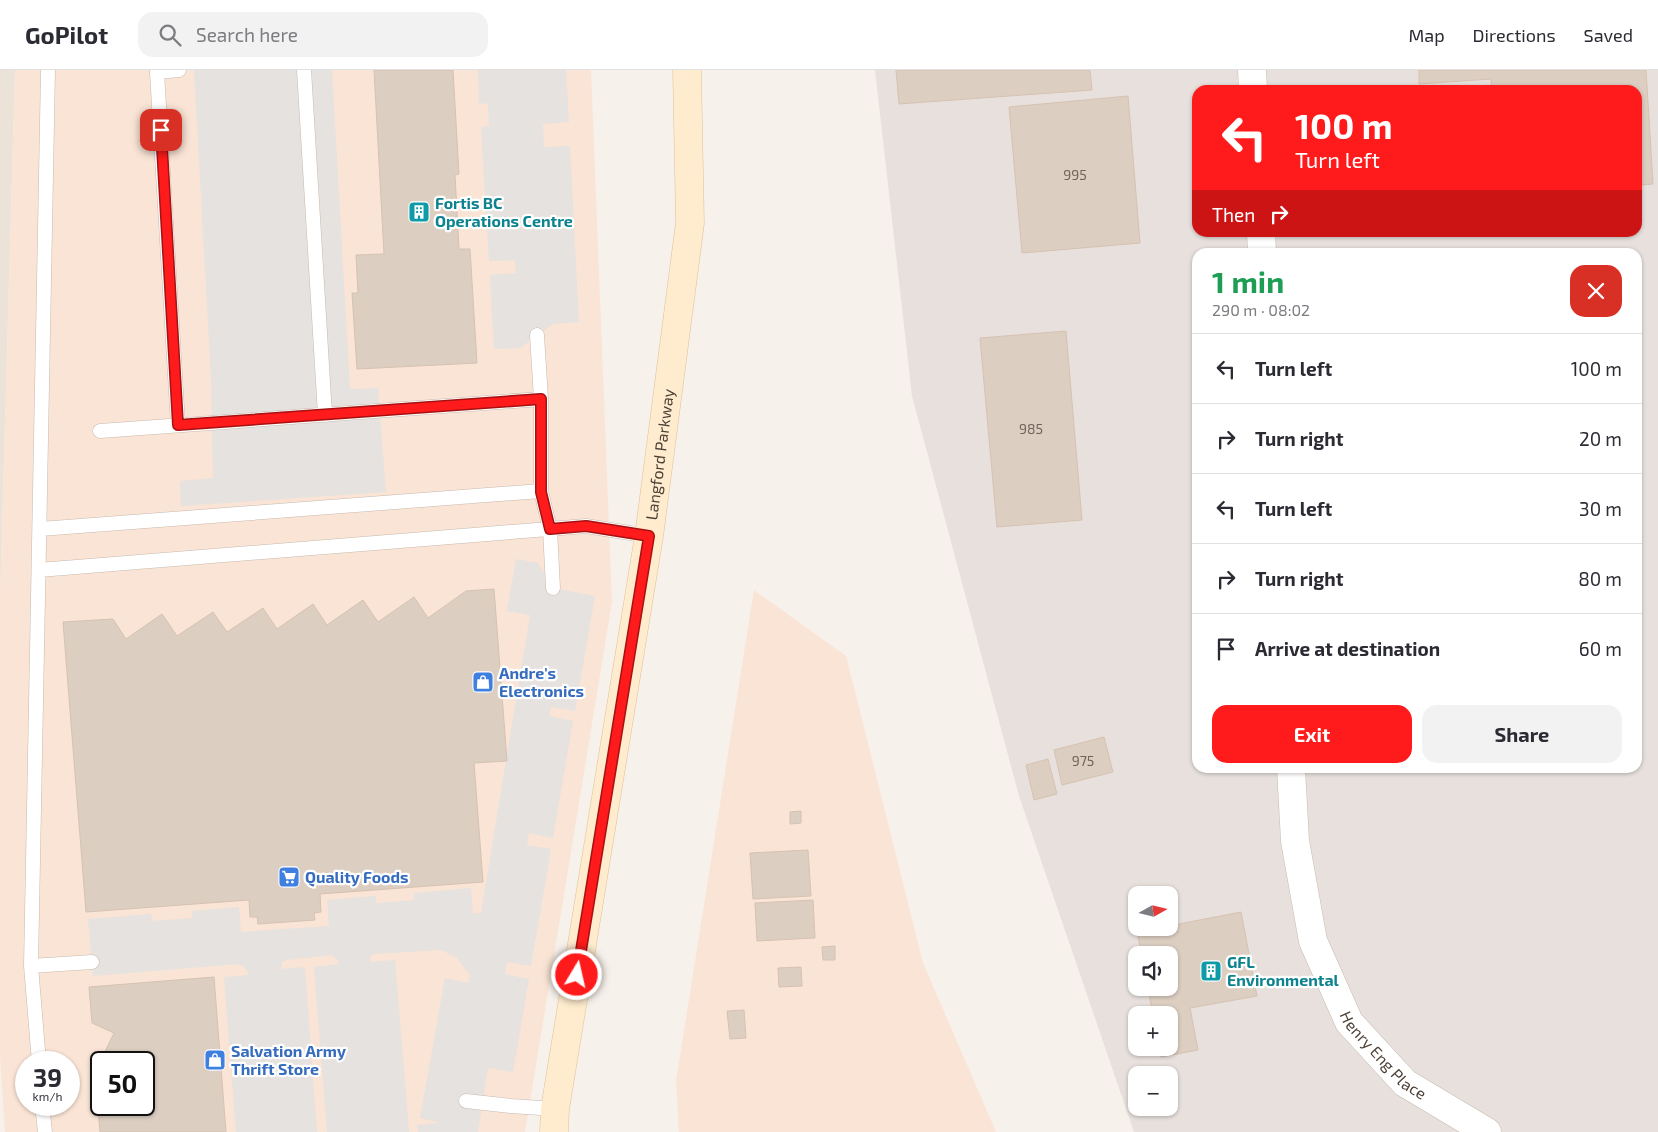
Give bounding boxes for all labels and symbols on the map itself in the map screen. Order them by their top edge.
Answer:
pin [140,109,182,151]
house number: 995 [1063,166,1087,183]
place label: Fortis BC Operations Centre [435,193,573,230]
building icon: Fortis BC Operations Centre [407,200,431,224]
street label: Langford Parkway [641,387,677,521]
house number: 985 [1019,420,1043,437]
place label: Andre's Electronics [499,663,584,700]
shop icon: Andre's Electronics [471,670,495,694]
house number: 975 [1072,752,1094,769]
supermarket icon: Quality Foods [277,865,301,889]
place label: Quality Foods [305,867,409,887]
north arrow [1128,886,1178,936]
position arrow [550,948,602,1000]
place label: GFL Environmental [1227,952,1340,989]
building icon: GFL Environmental [1199,959,1223,983]
street label: Henry Eng Place [1336,1008,1430,1103]
place label: Salvation Army Thrift Store [231,1041,346,1078]
shop icon: Salvation Army Thrift Store [203,1048,227,1072]
speed limit sign: 50 [90,1051,155,1116]

